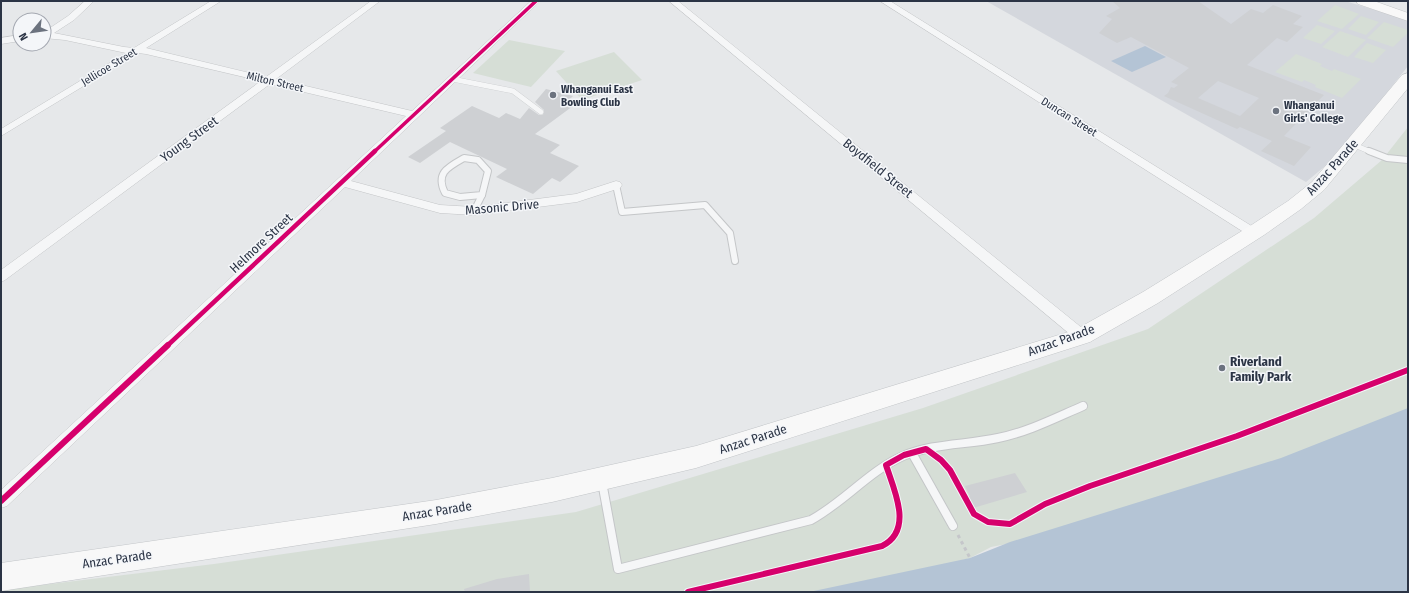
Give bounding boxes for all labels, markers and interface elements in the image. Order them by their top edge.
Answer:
north arrow [12,12,52,52]
text: N [16,31,31,43]
street label: Jellicoe Street [79,45,139,89]
street label: Milton Street [245,69,305,95]
place label: Whanganui East Bowling Club [561,83,633,109]
marker: Whanganui East Bowling Club [548,90,558,100]
street label: Duncan Street [1039,95,1100,140]
place label: Whanganui Girls' College [1284,99,1344,125]
marker: Whanganui Girls' College [1271,106,1281,116]
street label: Young Street [157,113,221,165]
street label: Boydfield Street [840,135,916,201]
street label: Anzac Parade [1303,136,1361,198]
street label: Masonic Drive [464,196,540,218]
street label: Helmore Street [227,210,296,276]
street label: Anzac Parade [1026,321,1096,359]
place label: Riverland Family Park [1230,354,1292,384]
marker: Riverland Family Park [1217,363,1227,373]
street label: Anzac Parade [717,421,789,457]
street label: Anzac Parade [401,498,473,524]
street label: Anzac Parade [81,547,153,571]

